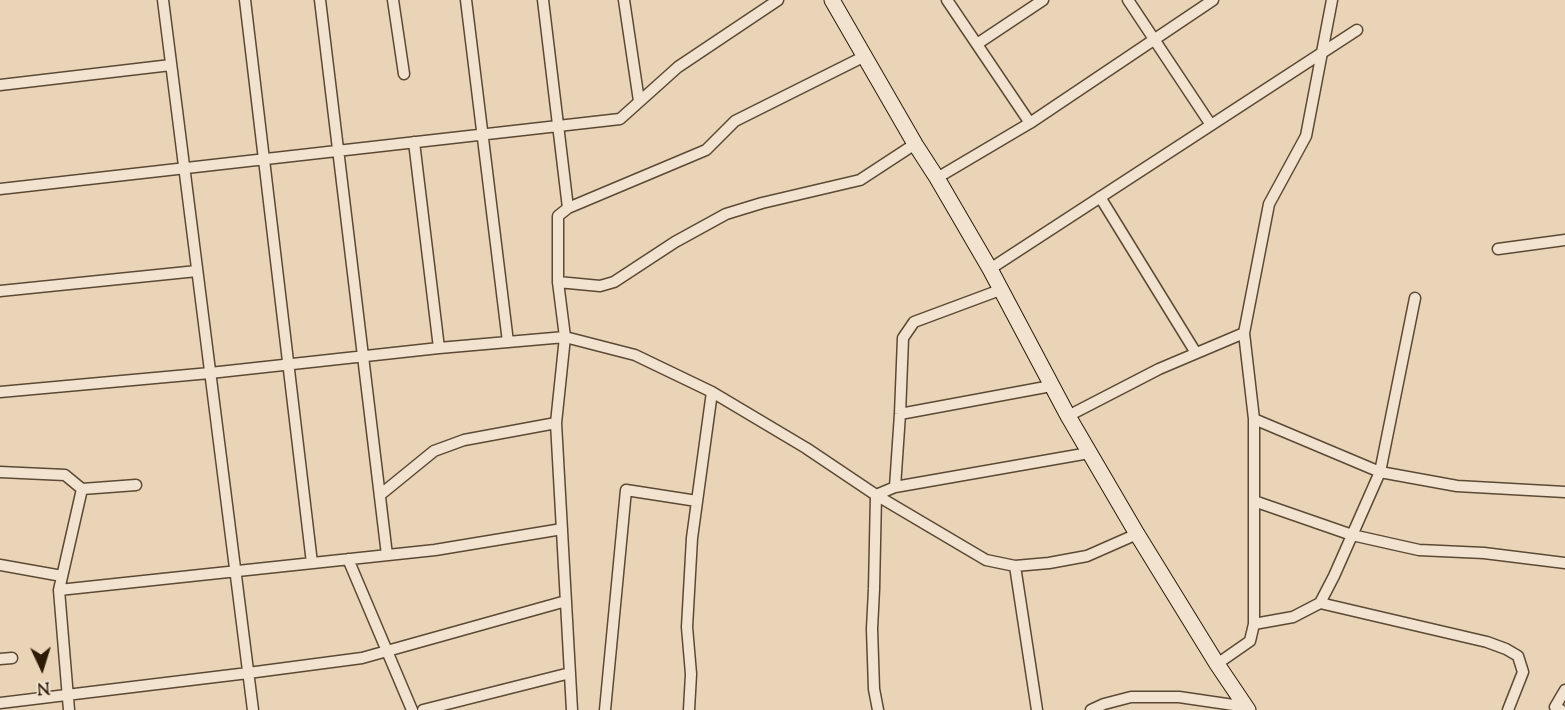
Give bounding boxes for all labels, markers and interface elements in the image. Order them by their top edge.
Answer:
north arrow [12,638,72,698]
text: N [36,675,50,698]

